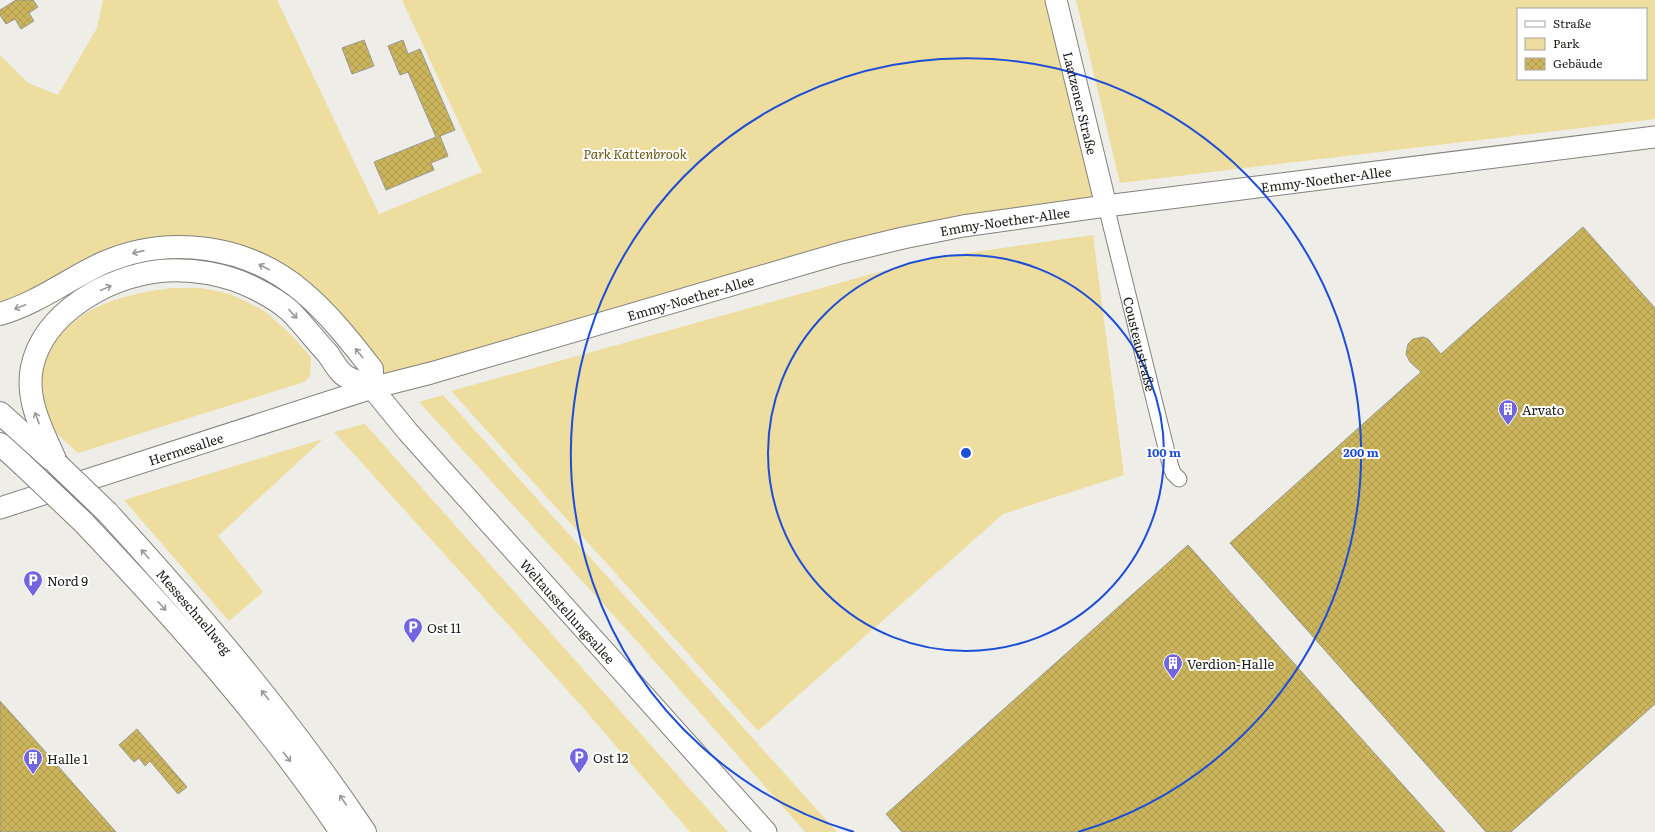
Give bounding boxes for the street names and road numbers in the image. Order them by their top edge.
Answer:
street label: Laatzener Straße [1059,50,1103,157]
street label: Emmy-Noether-Allee [1260,161,1393,196]
street label: Emmy-Noether-Allee [938,202,1071,240]
street label: Emmy-Noether-Allee [625,269,756,325]
street label: Cousteaustraße [1119,294,1161,393]
street label: Hermesallee [146,427,226,469]
street label: Weltausstellungsallee [516,554,620,668]
street label: Messeschnellweg [153,564,237,659]

